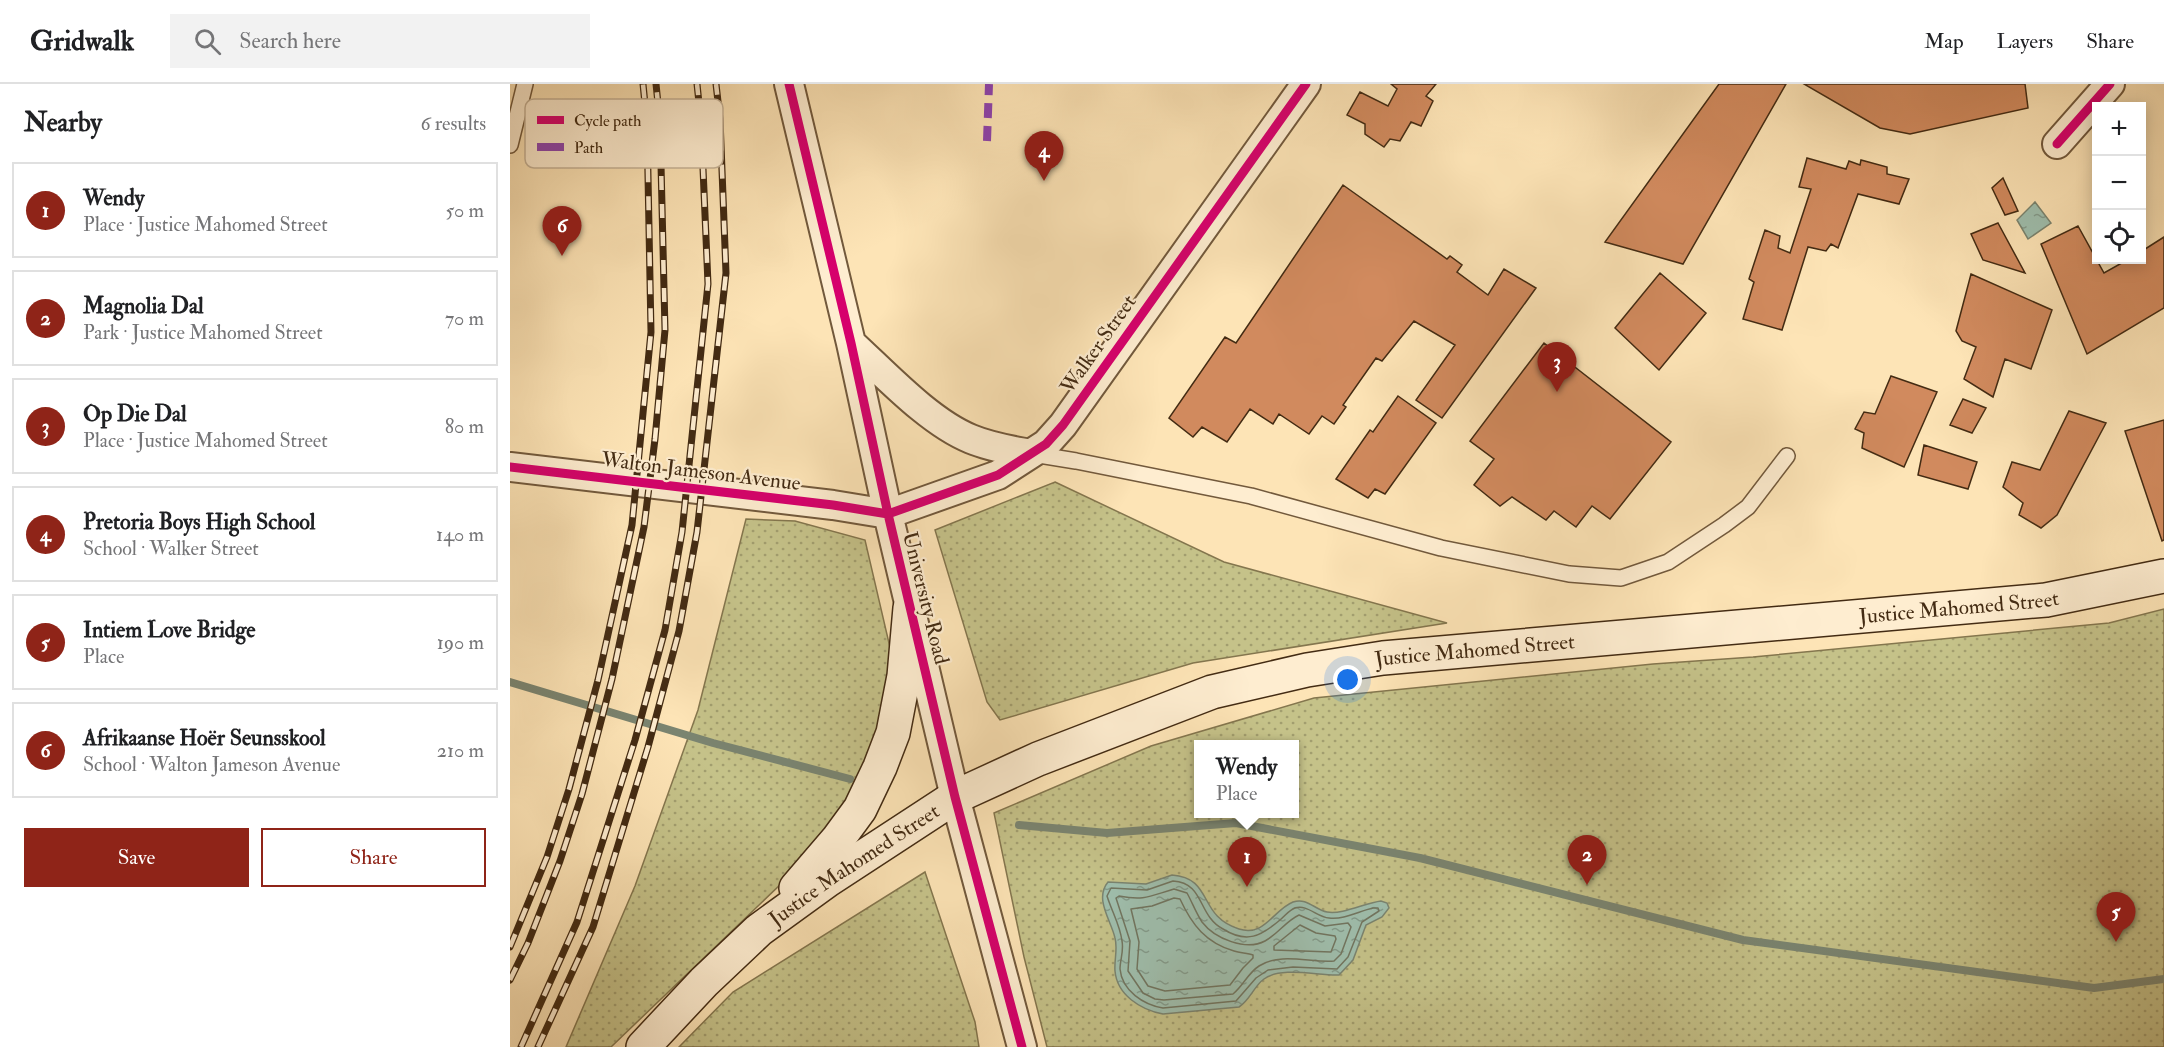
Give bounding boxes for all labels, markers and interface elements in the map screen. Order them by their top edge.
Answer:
search box [170,14,590,68]
text: Gridwalk [30,24,134,59]
icon: search [191,25,224,58]
text: Search here [239,27,341,55]
text: Map [1924,28,1964,55]
text: Layers [1997,28,2053,55]
text: Share [2086,28,2134,55]
legend [525,99,723,168]
map controls [2092,102,2146,264]
button: + [2092,102,2146,156]
text: Nearby [24,107,102,139]
text: 6 results [420,111,486,136]
text: Cycle path [574,111,642,132]
pin: 4 [1024,132,1064,181]
text: Path [574,138,604,158]
button: − [2092,156,2146,210]
text: Wendy [83,184,144,212]
text: 1 [42,198,49,223]
text: 50 m [445,198,484,223]
pin: 6 [542,206,582,256]
button: locate [2092,210,2146,264]
text: Place · Justice Mahomed Street [83,212,328,237]
street label: Walker Street [1054,289,1143,400]
text: Magnolia Dal [83,292,204,320]
text: 2 [40,306,51,331]
text: 70 m [445,306,484,331]
text: Park · Justice Mahomed Street [83,320,323,345]
pin: 3 [1538,342,1576,392]
text: Op Die Dal [83,400,187,428]
text: 3 [42,414,49,439]
text: 80 m [445,414,484,439]
text: Place · Justice Mahomed Street [83,428,328,453]
street label: Walton Jameson Avenue [599,446,802,497]
text: Pretoria Boys High School [83,508,315,536]
text: 4 [40,522,51,547]
text: 140 m [436,522,484,547]
street label: University Road [896,529,955,668]
text: School · Walker Street [83,536,259,561]
street label: Justice Mahomed Street [1857,585,2062,630]
text: Intiem Love Bridge [83,616,256,644]
street label: Justice Mahomed Street [1372,628,1576,673]
text: 5 [41,630,50,655]
text: 190 m [437,630,484,655]
text: Place [83,644,124,669]
your location [1333,665,1362,694]
text: Afrikaanse Hoër Seunsskool [83,724,326,752]
text: 6 [40,738,51,763]
text: 210 m [437,738,484,763]
popup [1194,740,1299,818]
text: School · Walton Jameson Avenue [83,752,340,777]
text: Wendy [1216,753,1277,781]
text: Place [1216,781,1257,806]
street label: Justice Mahomed Street [763,798,945,933]
button: Save [24,828,249,887]
button: Share [261,828,486,887]
pin: 2 [1568,836,1606,885]
pin: 1 [1228,838,1266,887]
pin: 5 [2096,892,2136,942]

